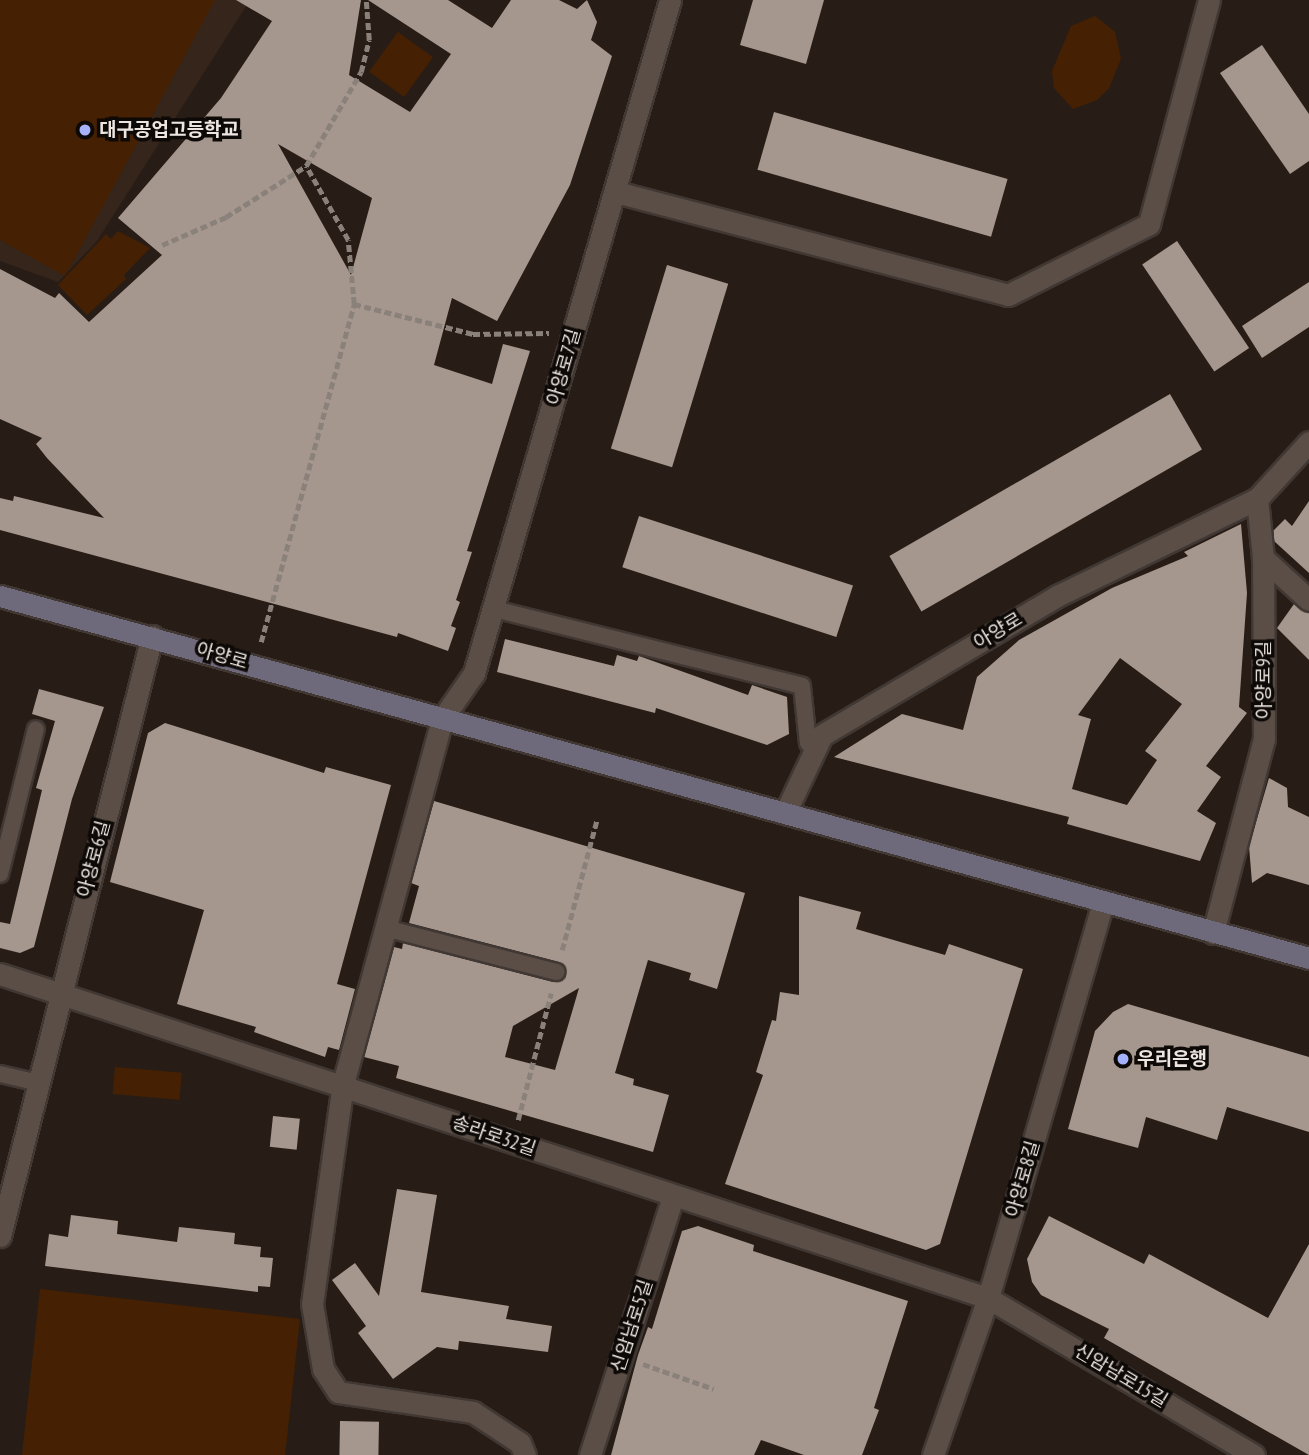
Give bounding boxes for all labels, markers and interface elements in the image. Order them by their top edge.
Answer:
place label: 대구공업고등학교 [99,119,239,141]
marker: 대구공업고등학교 [77,122,93,138]
street label: 아양로7길 [542,326,586,408]
street label: 아양로 [970,608,1026,654]
street label: 아양로 [194,638,250,674]
street label: 아양로9길 [1253,641,1275,719]
street label: 아양로6길 [73,818,115,900]
place label: 우리은행 [1137,1048,1207,1070]
marker: 우리은행 [1115,1051,1131,1067]
street label: 송라로32길 [449,1111,539,1161]
street label: 아양로8길 [1001,1138,1045,1220]
street label: 신암남로5길 [606,1277,658,1375]
street label: 신암남로15길 [1070,1339,1172,1413]

